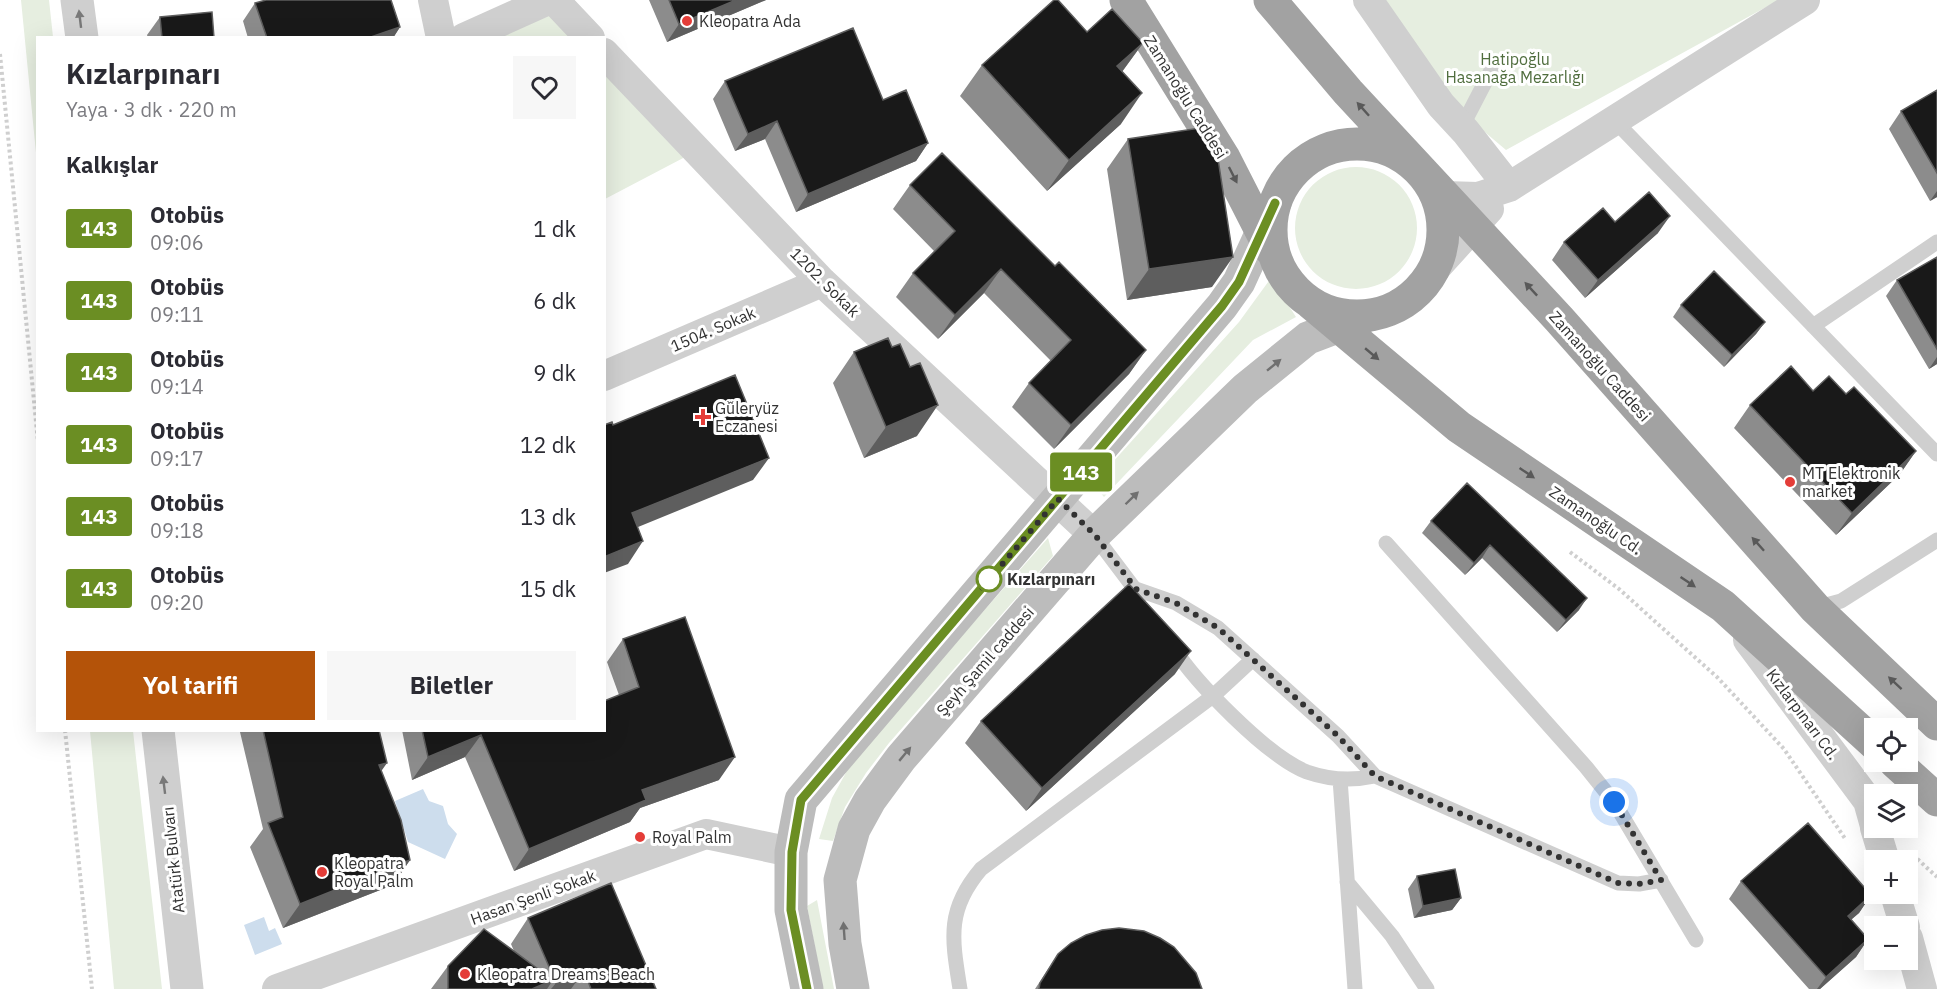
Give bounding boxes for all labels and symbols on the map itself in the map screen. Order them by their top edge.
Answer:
one-way arrow [75,9,84,28]
place label: Kleopatra Ada [699,11,801,31]
marker: Kleopatra Ada [680,14,694,28]
street label: Zamanoğlu Caddesi [1140,32,1232,162]
park label: Hatipoğlu Hasanağa Mezarlığı [1446,49,1584,87]
one-way arrow [1357,102,1370,117]
one-way arrow [1228,167,1237,184]
street label: 1202. Sokak [786,243,864,321]
one-way arrow [1524,282,1538,296]
street label: 1504. Sokak [668,302,759,356]
street label: Zamanoğlu Caddesi [1545,307,1655,425]
one-way arrow [1364,347,1379,360]
one-way arrow [1266,359,1282,372]
place label: Güleryüz Eczanesi [715,398,779,436]
marker: Güleryüz Eczanesi [696,410,710,424]
line badge: 143 [1046,452,1116,492]
place label: MT Elektronik market [1802,463,1901,501]
one-way arrow [1518,467,1535,478]
marker: MT Elektronik market [1783,475,1797,489]
street label: Zamanoğlu Cd. [1546,482,1646,558]
one-way arrow [1124,492,1138,506]
one-way arrow [1752,537,1765,552]
marker: Kızlarpınarı [976,566,1002,592]
place label: Kızlarpınarı [1007,569,1095,589]
one-way arrow [1680,576,1696,587]
street label: Şeyh Şamil caddesi [932,602,1038,720]
street label: Kızlarpınarı Cd. [1762,665,1844,763]
one-way arrow [1888,677,1902,691]
one-way arrow [898,747,911,762]
one-way arrow [160,775,169,794]
your location [1599,787,1629,817]
street label: Atatürk Bulvarı [157,806,189,914]
place label: Royal Palm [652,827,732,847]
marker: Royal Palm [633,830,647,844]
place label: Kleopatra Royal Palm [334,853,414,891]
marker: Kleopatra Royal Palm [315,865,329,879]
street label: Hasan Şenli Sokak [468,865,599,929]
one-way arrow [840,922,849,941]
place label: Kleopatra Dreams Beach [477,964,655,984]
marker: Kleopatra Dreams Beach [458,967,472,981]

